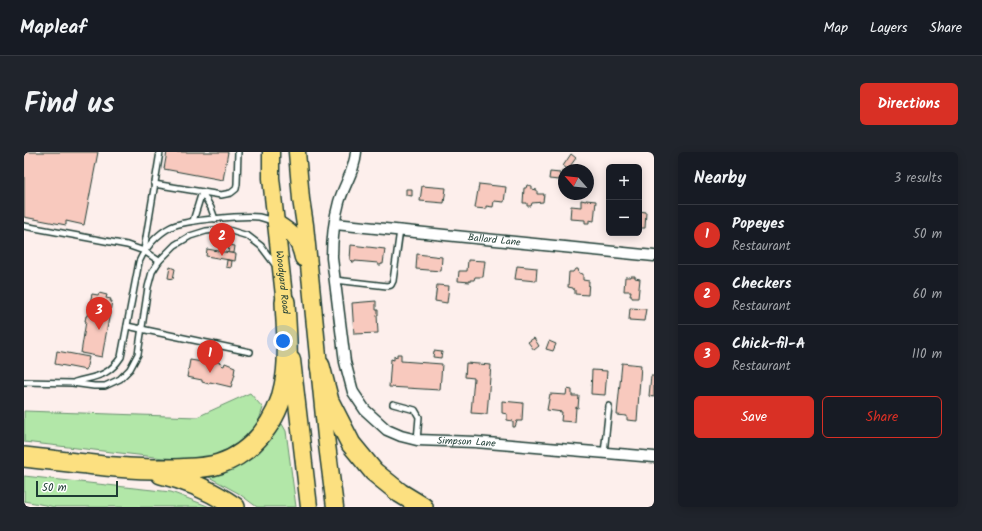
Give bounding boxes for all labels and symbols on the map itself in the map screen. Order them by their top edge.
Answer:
north arrow [558,164,594,200]
pin: 2 [209,223,235,256]
street label: Ballard Lane [467,229,522,251]
street label: Woodyard Road [271,250,294,316]
pin: 3 [86,297,112,330]
your location [273,331,293,351]
pin: 1 [197,340,223,373]
street label: Simpson Lane [437,433,497,452]
scale bar [36,479,118,498]

